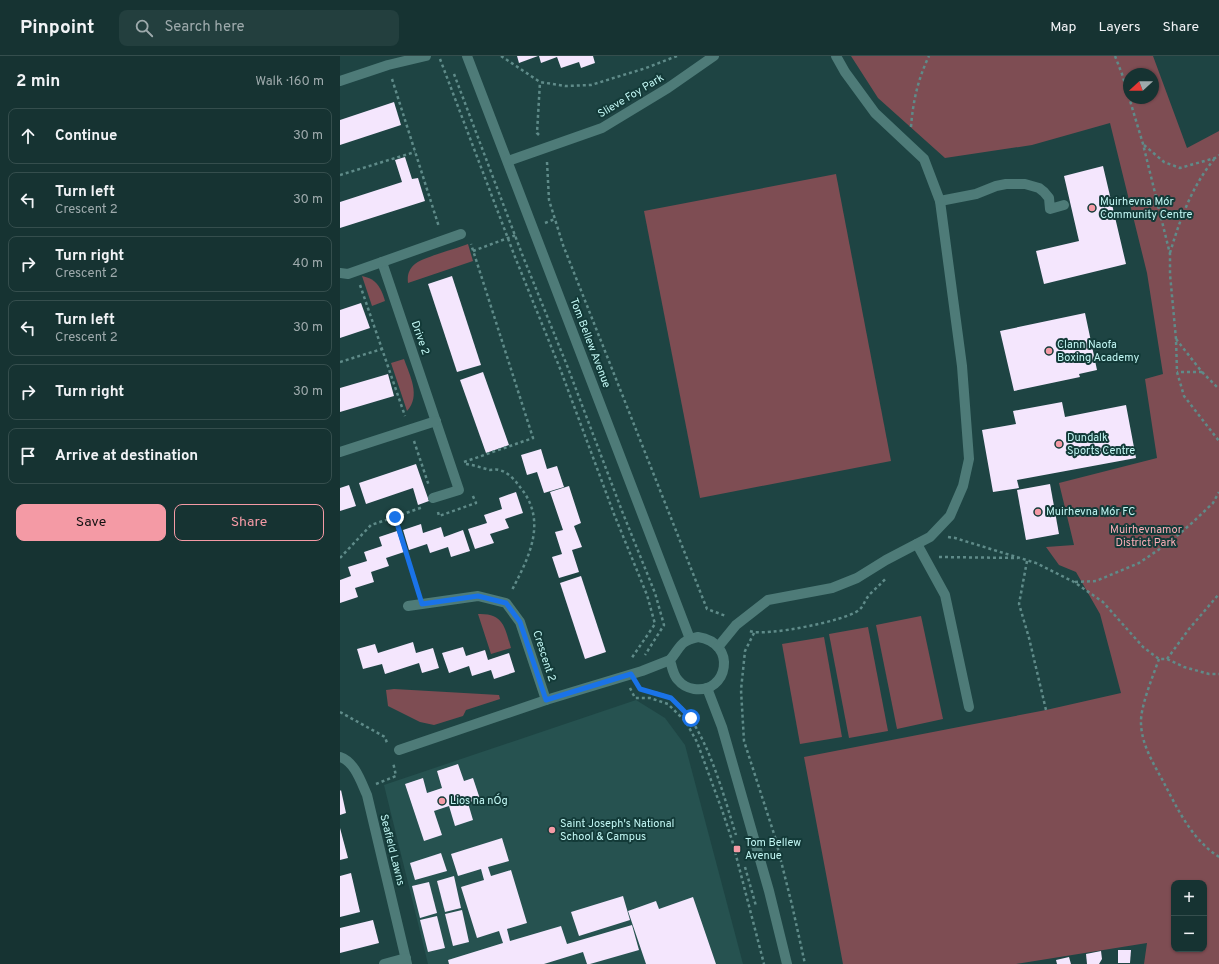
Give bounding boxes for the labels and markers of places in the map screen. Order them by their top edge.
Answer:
place label: Muirhevna Mór Community Centre [1100,195,1193,222]
marker: Muirhevna Mór Community Centre [1087,203,1097,213]
place label: Clann Naofa Boxing Academy [1057,338,1140,365]
marker: Clann Naofa Boxing Academy [1044,346,1054,356]
place label: Dundalk Sports Centre [1067,431,1135,458]
marker: Dundalk Sports Centre [1054,439,1064,449]
place label: Muirhevna Mór FC [1046,505,1135,519]
marker: Muirhevna Mór FC [1033,507,1043,517]
place label: Lios na nÓg [450,793,508,808]
marker: Lios na nÓg [437,796,447,806]
place label: Saint Joseph's National School & Campus [560,817,674,844]
marker: Saint Joseph's National School & Campus [547,825,557,835]
place label: Tom Bellew Avenue [745,836,801,863]
marker: Tom Bellew Avenue [732,844,742,854]

